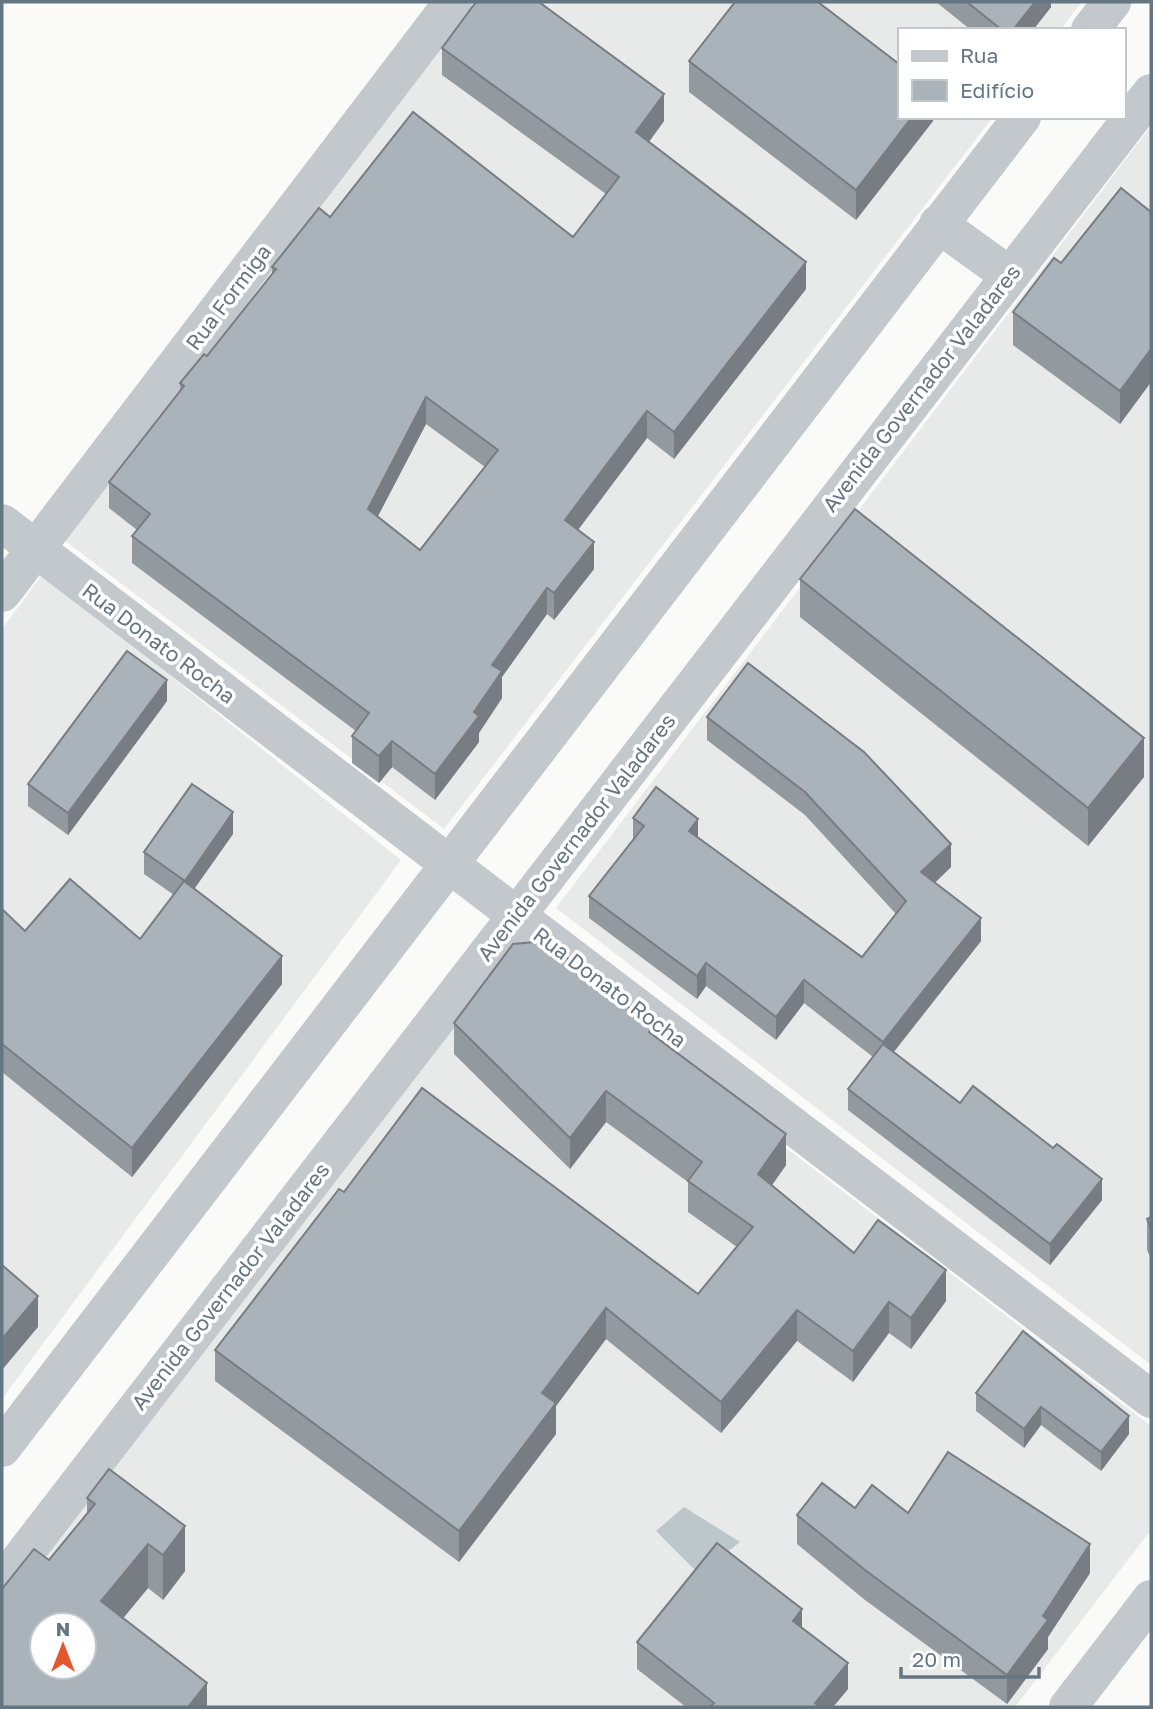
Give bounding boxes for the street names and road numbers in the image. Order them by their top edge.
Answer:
street label: Rua Formiga [180,239,276,355]
street label: Avenida Governador Valadares [816,259,1026,517]
street label: Rua Donato Rocha [77,577,241,709]
street label: Avenida Governador Valadares [471,708,681,966]
street label: Rua Donato Rocha [528,921,692,1053]
street label: Avenida Governador Valadares [125,1157,335,1415]

